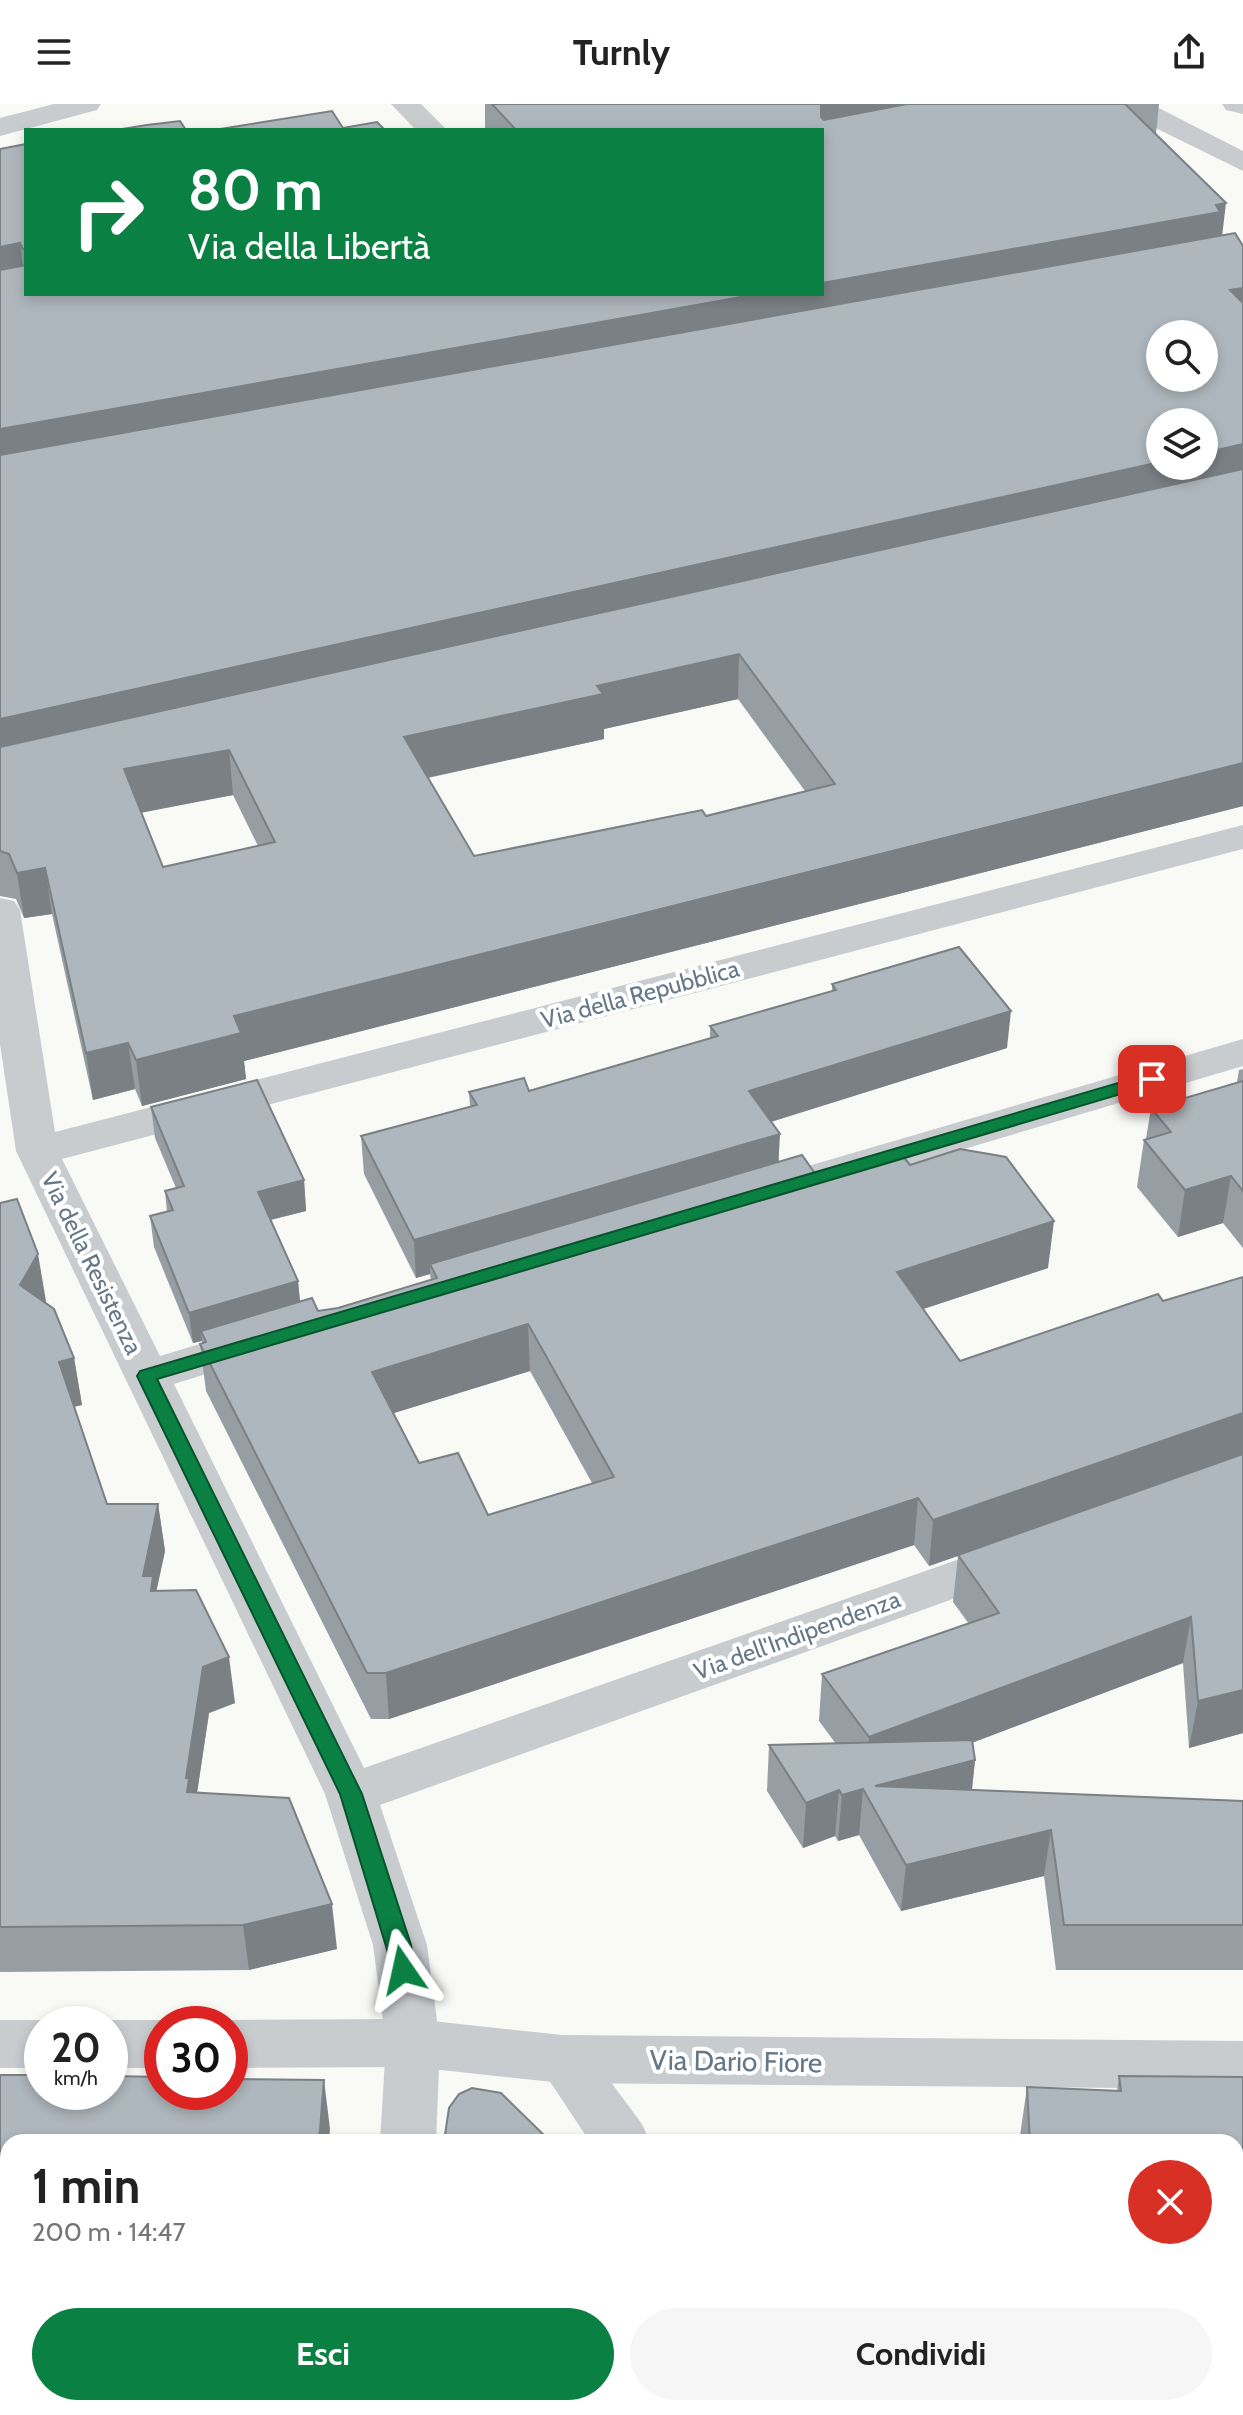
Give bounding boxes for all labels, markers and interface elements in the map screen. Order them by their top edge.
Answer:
icon: menu [32,30,76,74]
text: Turnly [573,30,670,74]
icon: share [1167,30,1211,74]
text: 80 m [188,156,323,224]
icon: right [56,160,160,264]
text: Via della Libertà [188,224,430,268]
map controls [1146,320,1218,480]
button: search [1146,320,1218,392]
button: layers [1146,408,1218,480]
street label: Via della Repubblica [538,954,743,1034]
pin [1118,1045,1186,1113]
icon: arrive [1130,1057,1174,1101]
street label: Via della Resistenza [35,1167,149,1359]
street label: Via dell'Indipendenza [690,1584,904,1686]
position arrow [361,1928,445,2012]
speed limit sign: 30 [144,2006,248,2110]
text: 20 [51,2023,101,2072]
street label: Via Dario Fiore [649,2042,823,2080]
text: km/h [54,2066,98,2090]
text: 1 min [32,2157,140,2215]
button: close [1128,2160,1212,2244]
text: 200 m · 14:47 [32,2216,185,2248]
button: Esci [32,2308,614,2400]
button: Condividi [630,2308,1212,2400]

